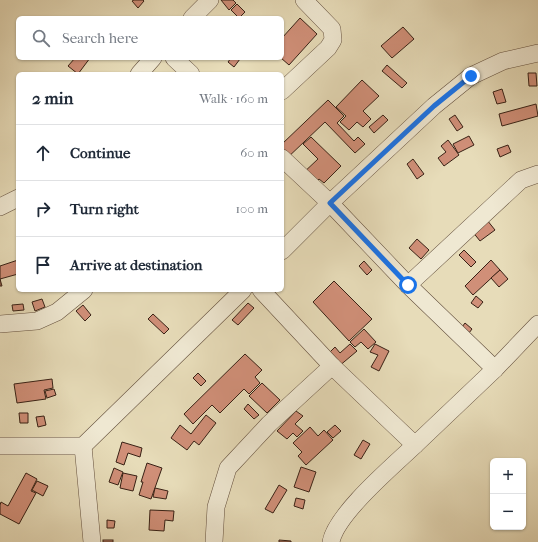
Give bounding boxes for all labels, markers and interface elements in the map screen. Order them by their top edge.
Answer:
search box [16,16,284,60]
icon: search [30,27,52,49]
text: Search here [62,29,138,47]
route end [462,67,480,85]
text: 2 min [32,88,73,108]
text: Walk · 160 m [199,91,268,106]
icon: ahead [32,142,54,164]
text: Continue [70,144,130,162]
text: 60 m [240,145,268,160]
icon: right [32,198,54,220]
text: Turn right [70,200,139,218]
text: 100 m [235,201,268,216]
icon: arrive [32,254,54,276]
text: Arrive at destination [70,256,202,274]
route start [399,276,417,294]
map controls [490,458,526,530]
button: + [490,458,526,494]
button: − [490,494,526,530]

